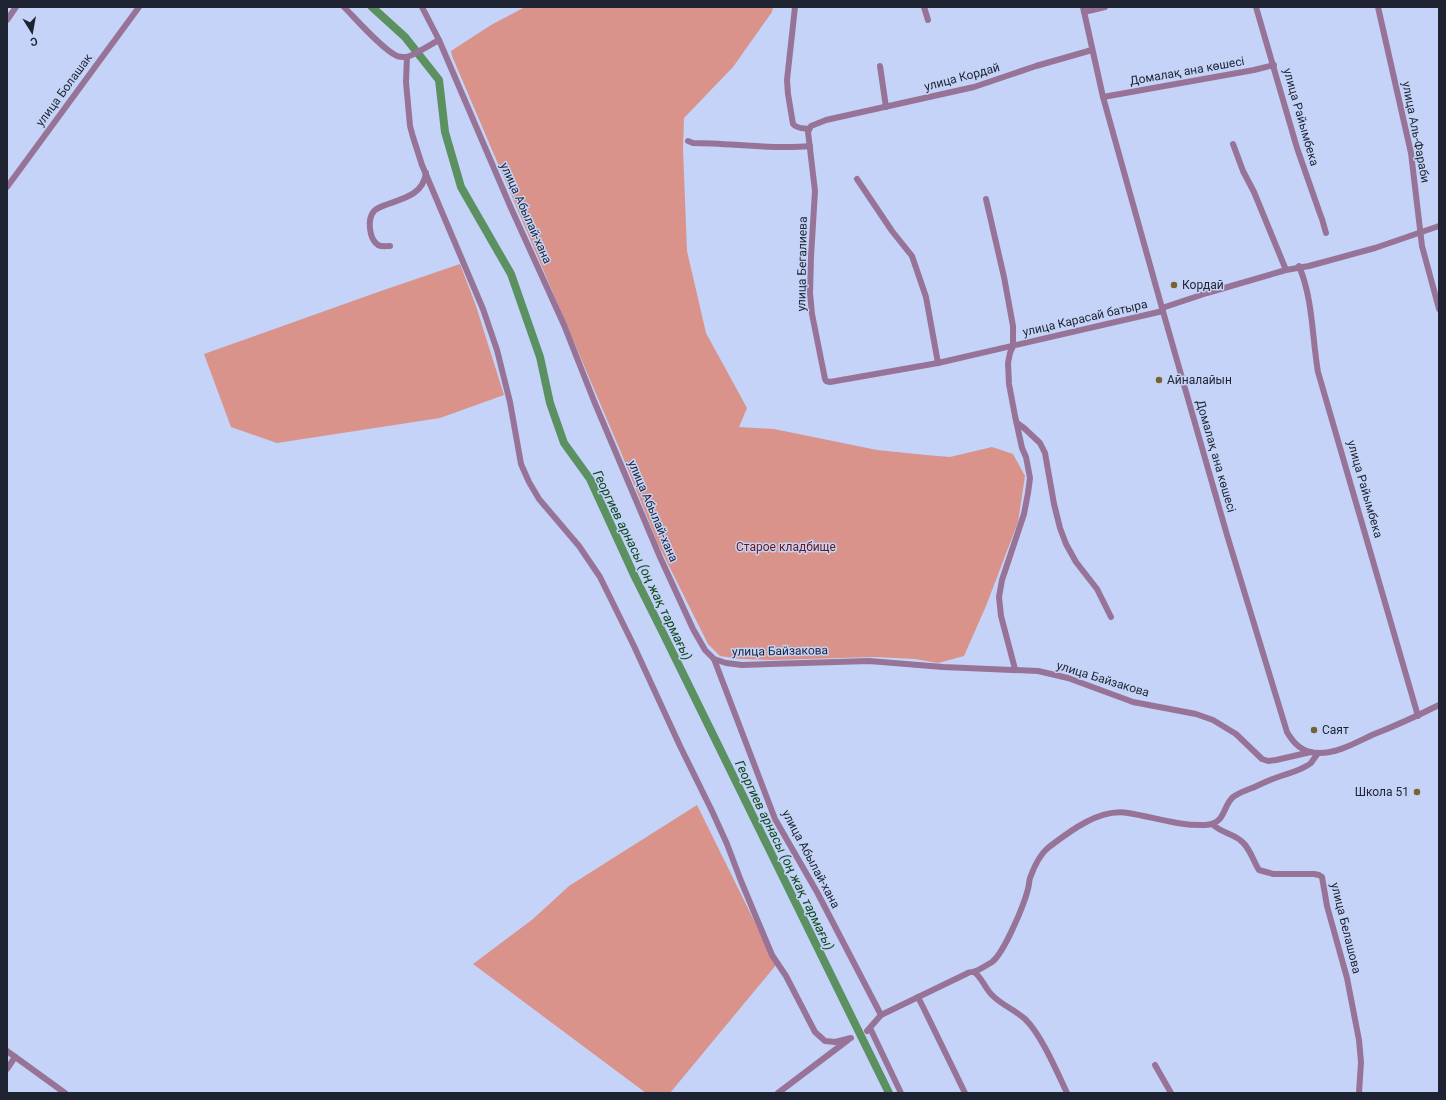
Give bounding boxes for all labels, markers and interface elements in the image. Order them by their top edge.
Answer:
north arrow [12,12,52,52]
text: С [29,34,39,48]
street label: улица Болашак [33,51,95,129]
street label: Домалақ ана көшесі [1129,54,1246,88]
street label: улица Кордай [923,60,1001,94]
street label: улица Райымбека [1280,66,1322,168]
street label: улица Аль-Фараби [1399,80,1433,184]
street label: улица Абылай-хана [497,160,555,266]
street label: улица Бегалиева [794,216,810,312]
place label: Кордай [1182,278,1224,292]
marker: Кордай [1169,280,1179,290]
street label: улица Карасай батыра [1021,297,1149,339]
place label: Айналайын [1167,373,1232,387]
marker: Айналайын [1154,375,1164,385]
street label: Домалақ ана көшесі [1193,398,1239,514]
street label: улица Райымбека [1344,438,1386,540]
street label: улица Абылай-хана [625,458,681,564]
water label: Георгиев арнасы (оң жақ тармағы) [590,468,695,663]
park label: Старое кладбище [736,540,836,554]
street label: улица Байзакова [732,643,828,659]
street label: улица Байзакова [1055,658,1151,700]
place label: Саят [1322,723,1349,737]
marker: Саят [1309,725,1319,735]
water label: Георгиев арнасы (оң жақ тармағы) [732,758,837,953]
place label: Школа 51 [1355,785,1409,799]
marker: Школа 51 [1412,787,1422,797]
street label: улица Абылай-хана [779,807,843,911]
street label: улица Белашова [1328,881,1364,975]

